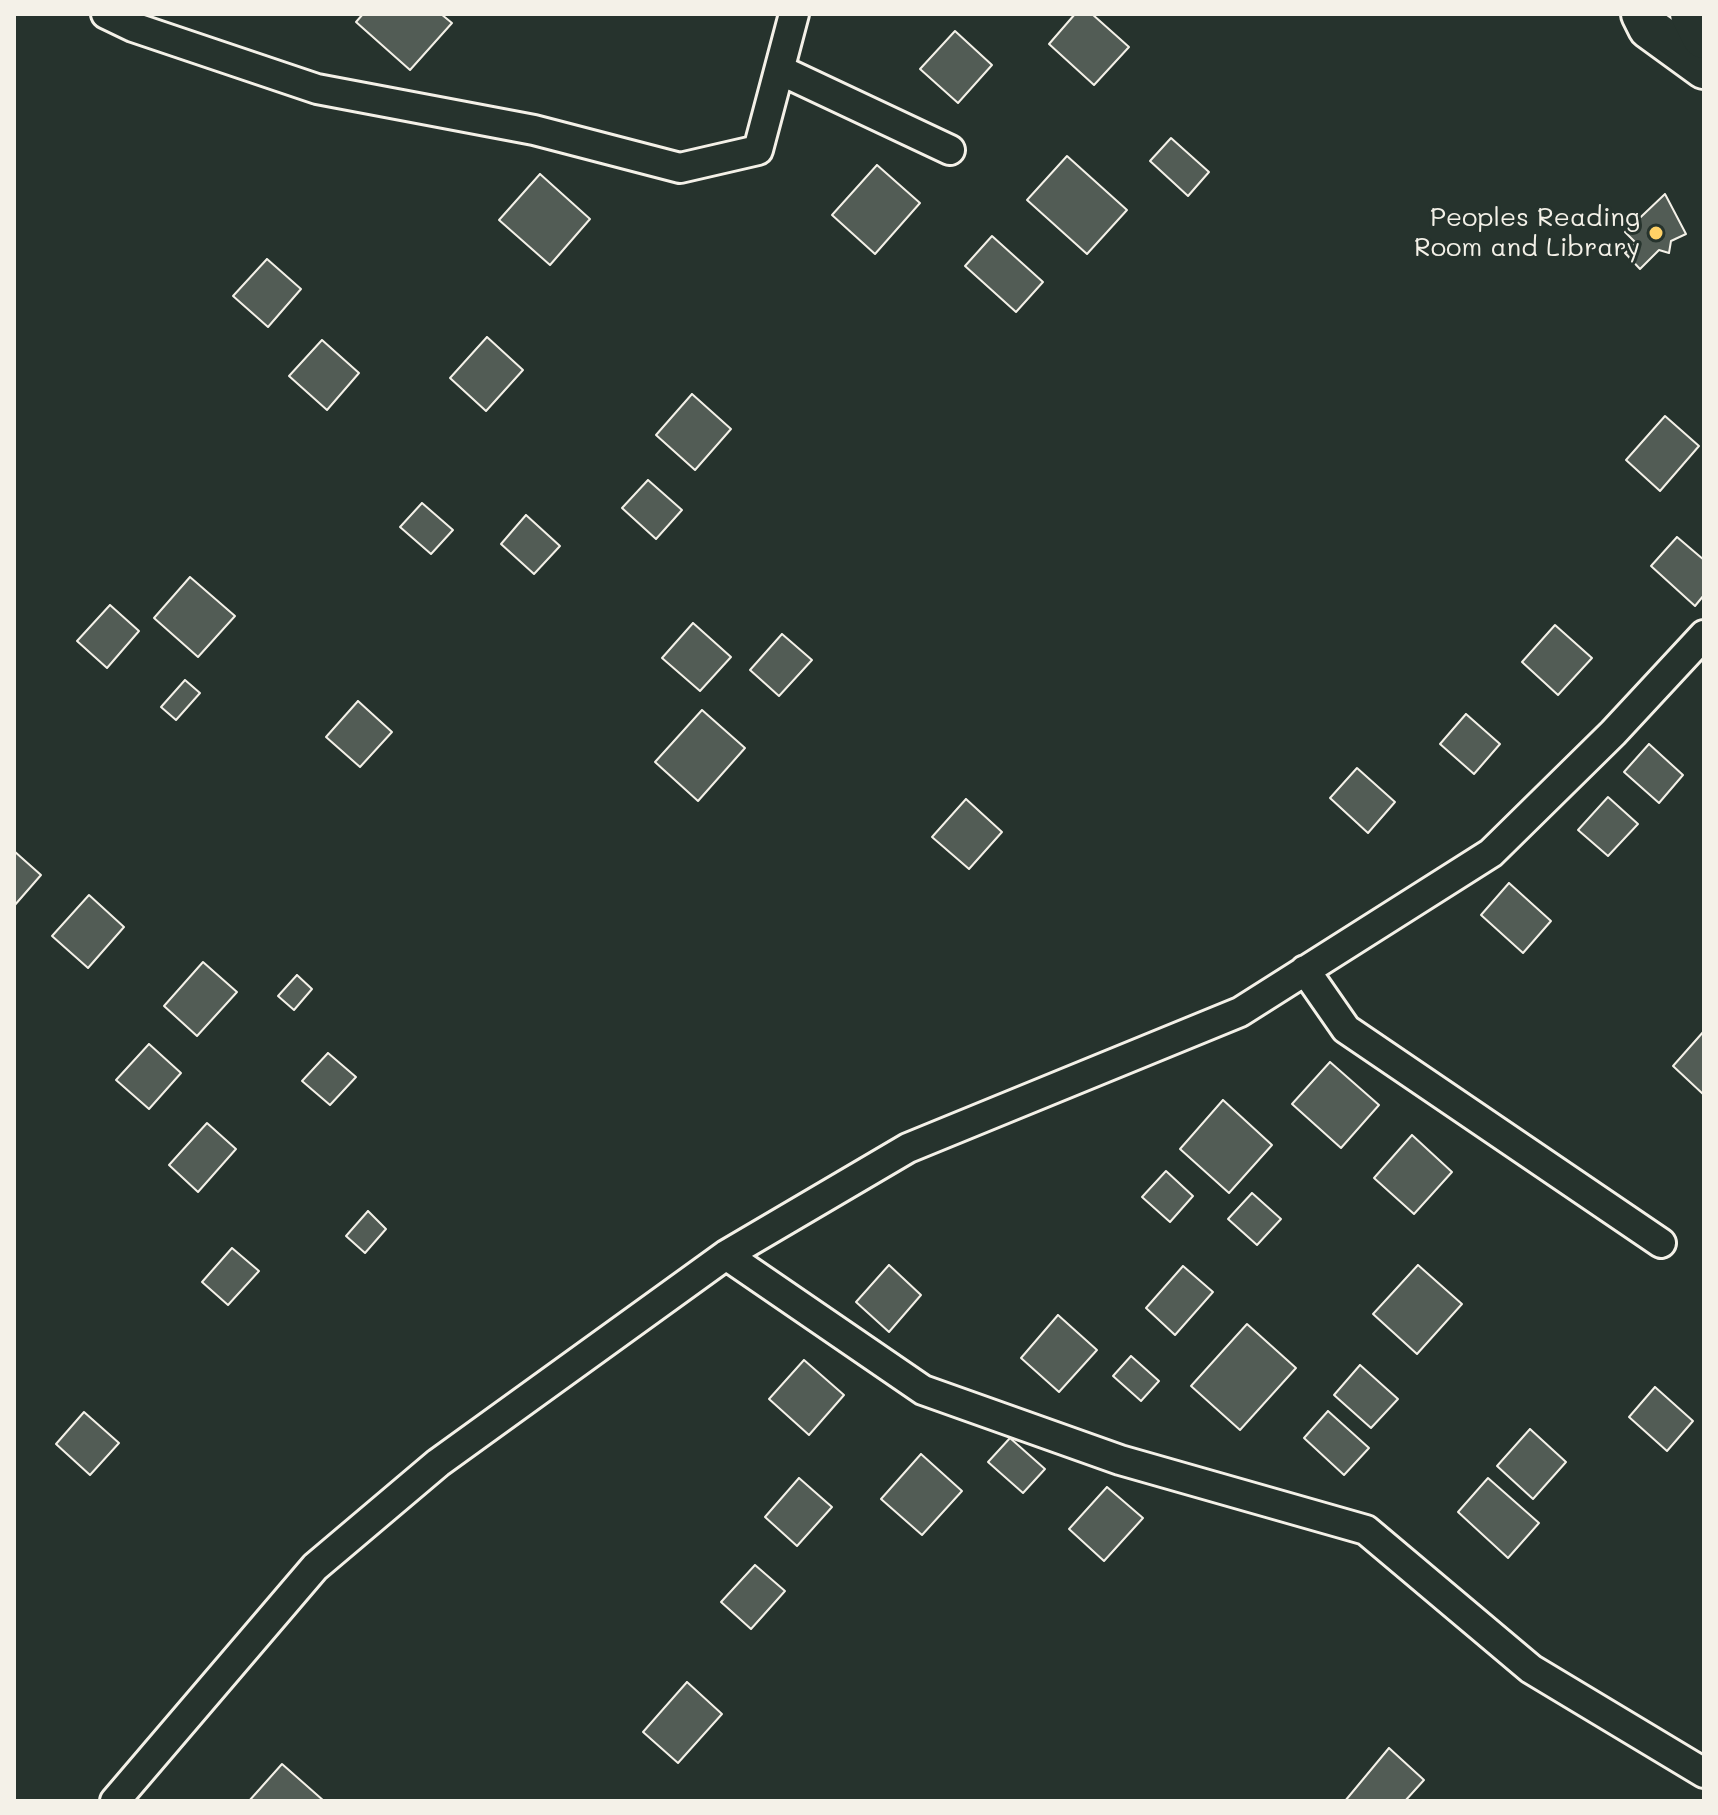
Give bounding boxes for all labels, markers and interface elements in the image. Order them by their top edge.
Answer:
place label: Peoples Reading Room and Library [1414,202,1640,264]
marker: Peoples Reading Room and Library [1647,224,1665,242]

